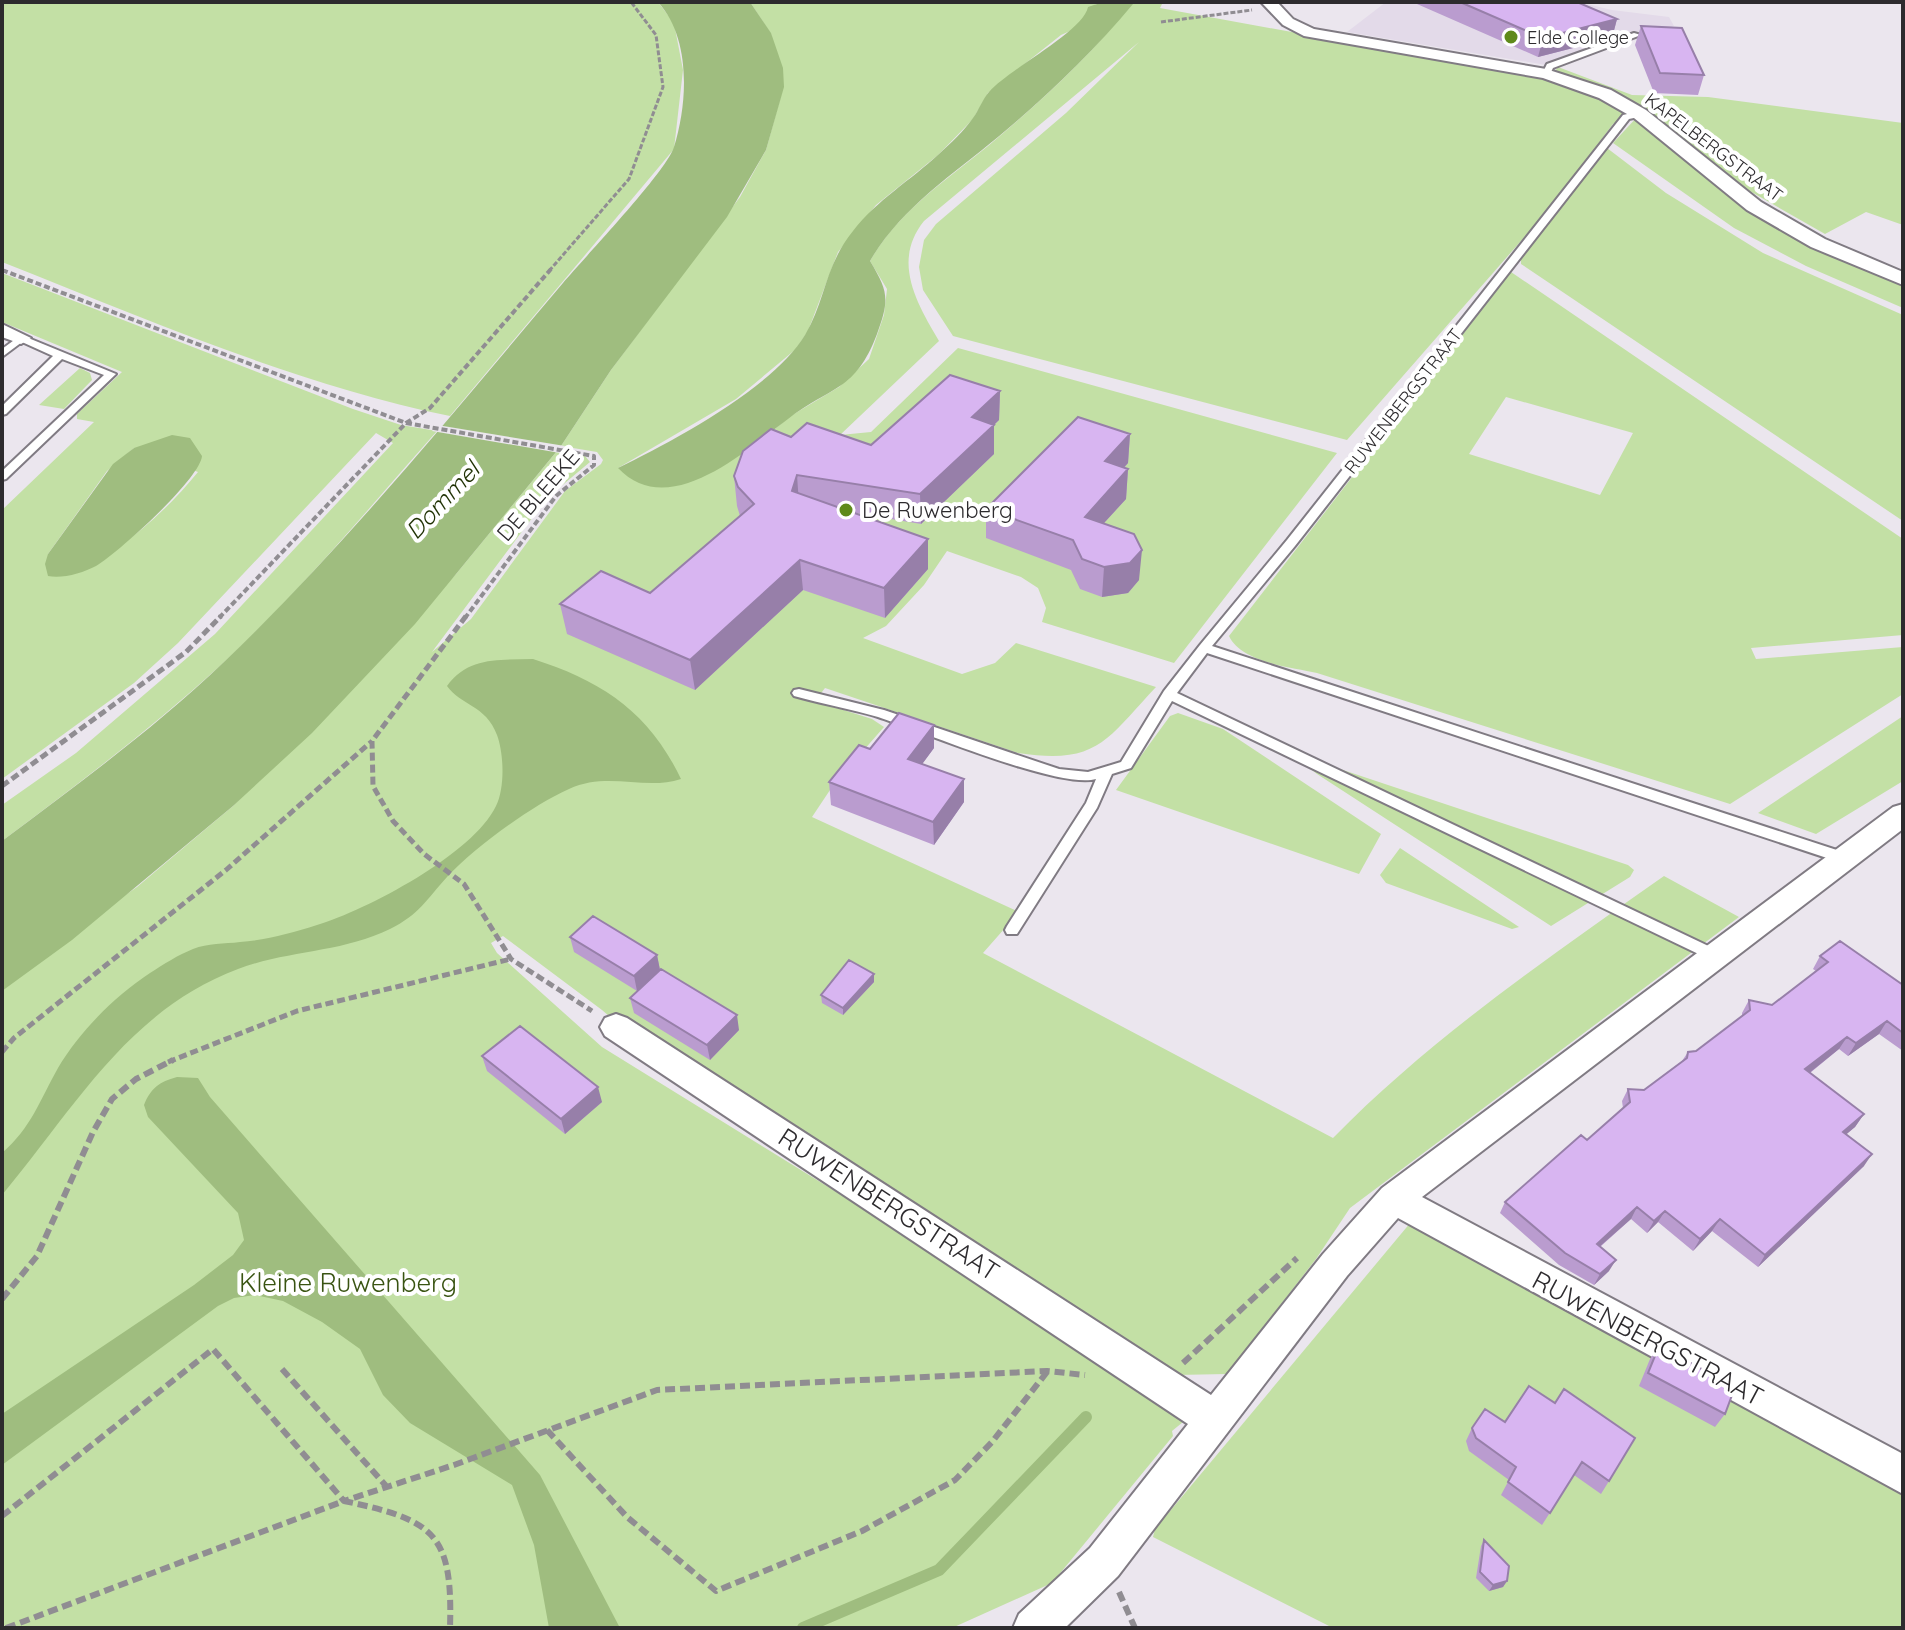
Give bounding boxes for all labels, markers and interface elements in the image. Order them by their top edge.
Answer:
place label: Elde College [1527,26,1629,49]
marker: Elde College [1502,28,1520,46]
street label: KAPELBERGSTRAAT [1640,88,1788,207]
street label: RUWENBERGSTRAAT [1339,324,1467,478]
street label: DE BLEEKE [490,443,586,547]
water label: Dommel [399,453,487,545]
place label: De Ruwenberg [862,496,1013,524]
marker: De Ruwenberg [837,501,855,519]
street label: RUWENBERGSTRAAT [772,1120,1006,1288]
street label: RUWENBERGSTRAAT [1527,1263,1769,1413]
park label: Kleine Ruwenberg [239,1266,457,1299]

